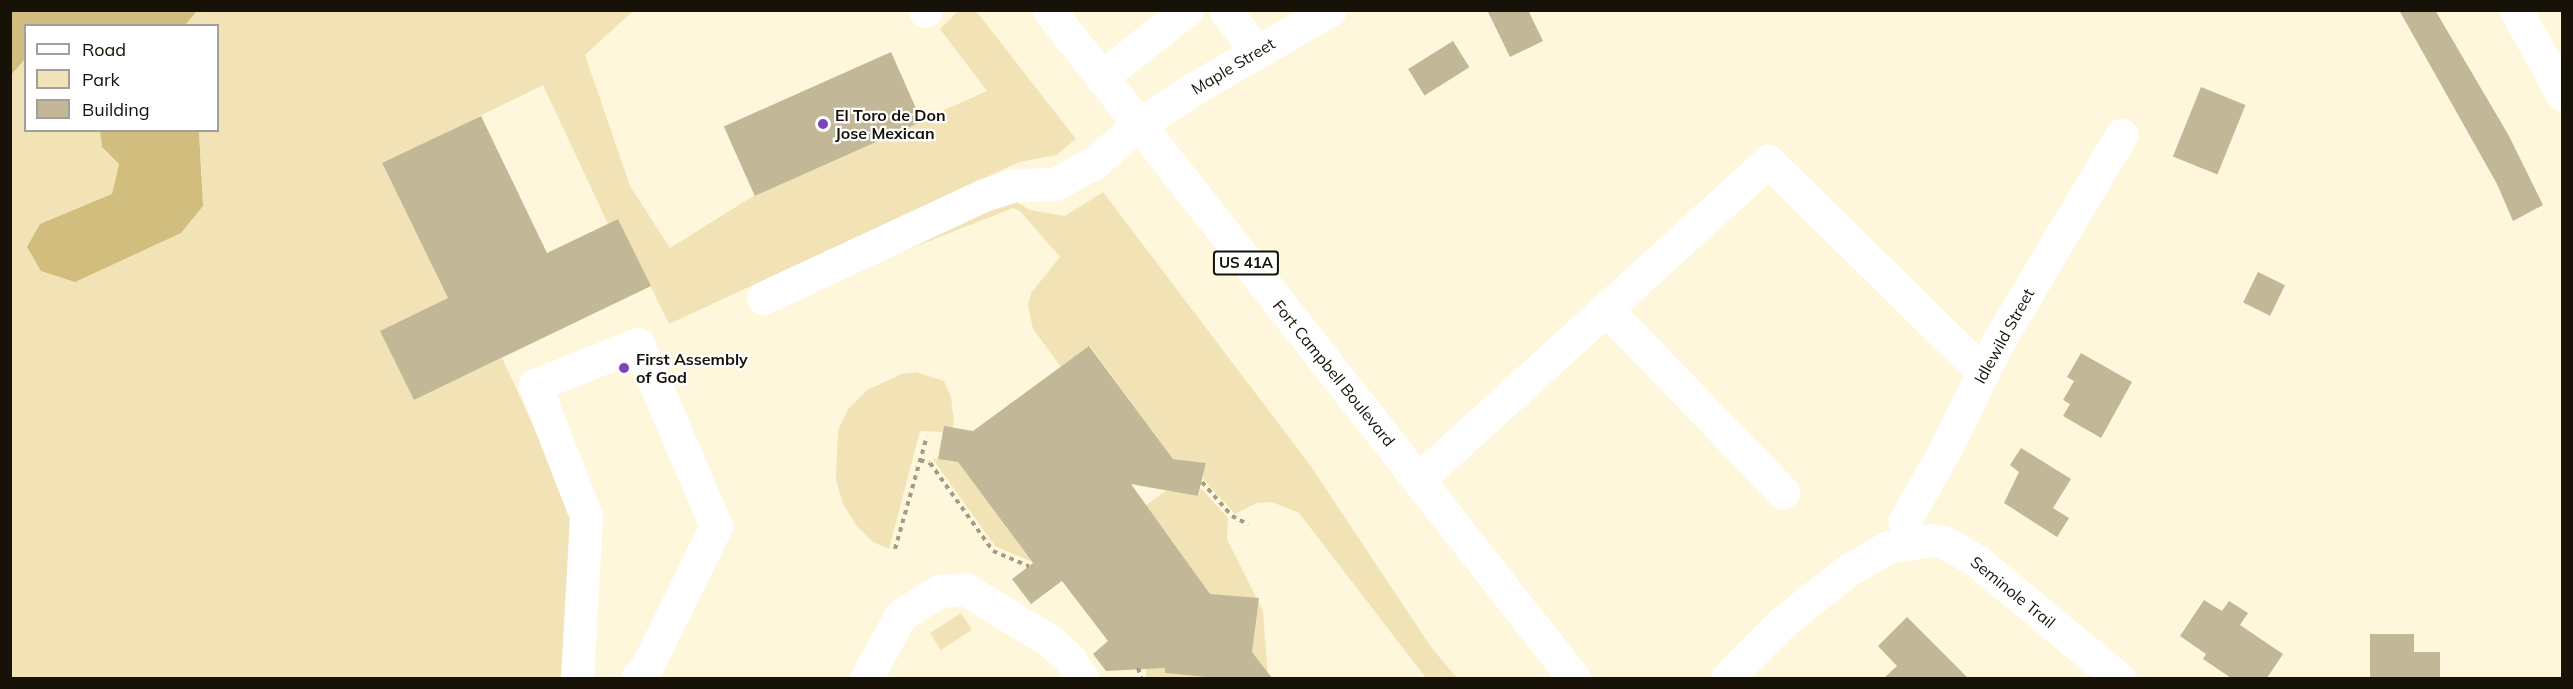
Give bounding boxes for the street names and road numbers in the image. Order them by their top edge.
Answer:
street label: Maple Street [1188,34,1278,98]
road number: US 41A [1212,251,1280,275]
street label: Idlewild Street [1970,285,2038,387]
street label: Fort Campbell Boulevard [1269,296,1399,450]
street label: Seminole Trail [1967,552,2059,632]

